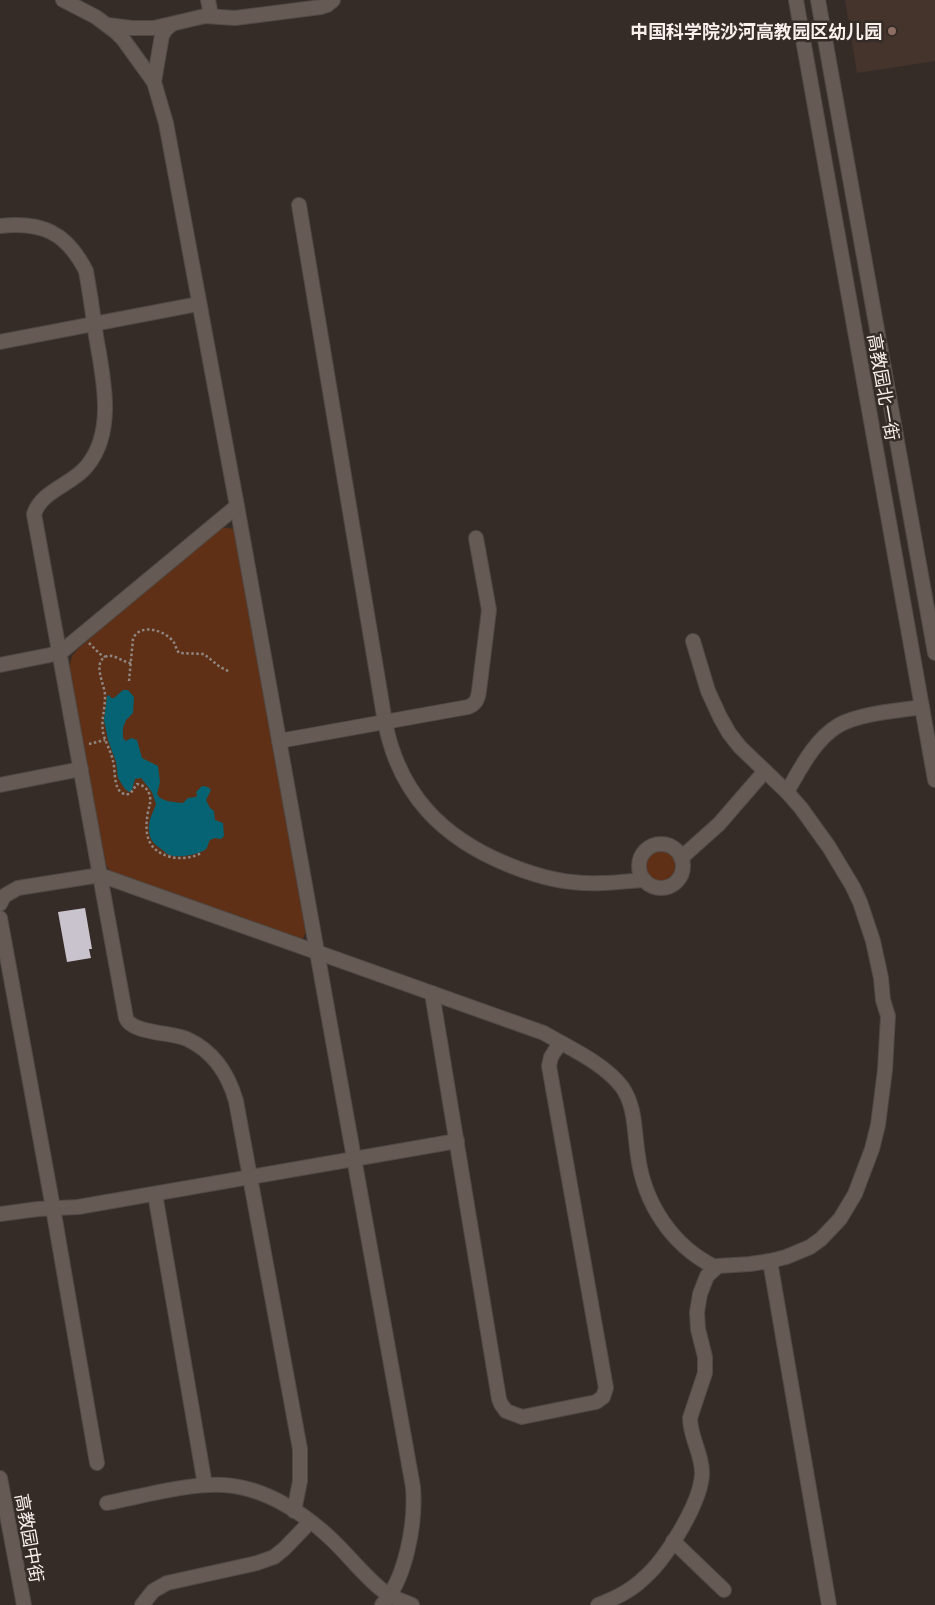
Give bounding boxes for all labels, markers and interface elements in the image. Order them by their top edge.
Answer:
place label: 中国科学院沙河高教园区幼儿园 [630,19,882,43]
marker: 中国科学院沙河高教园区幼儿园 [886,25,898,37]
street label: 高教园北一街 [863,332,905,442]
street label: 高教园中街 [10,1492,50,1584]

